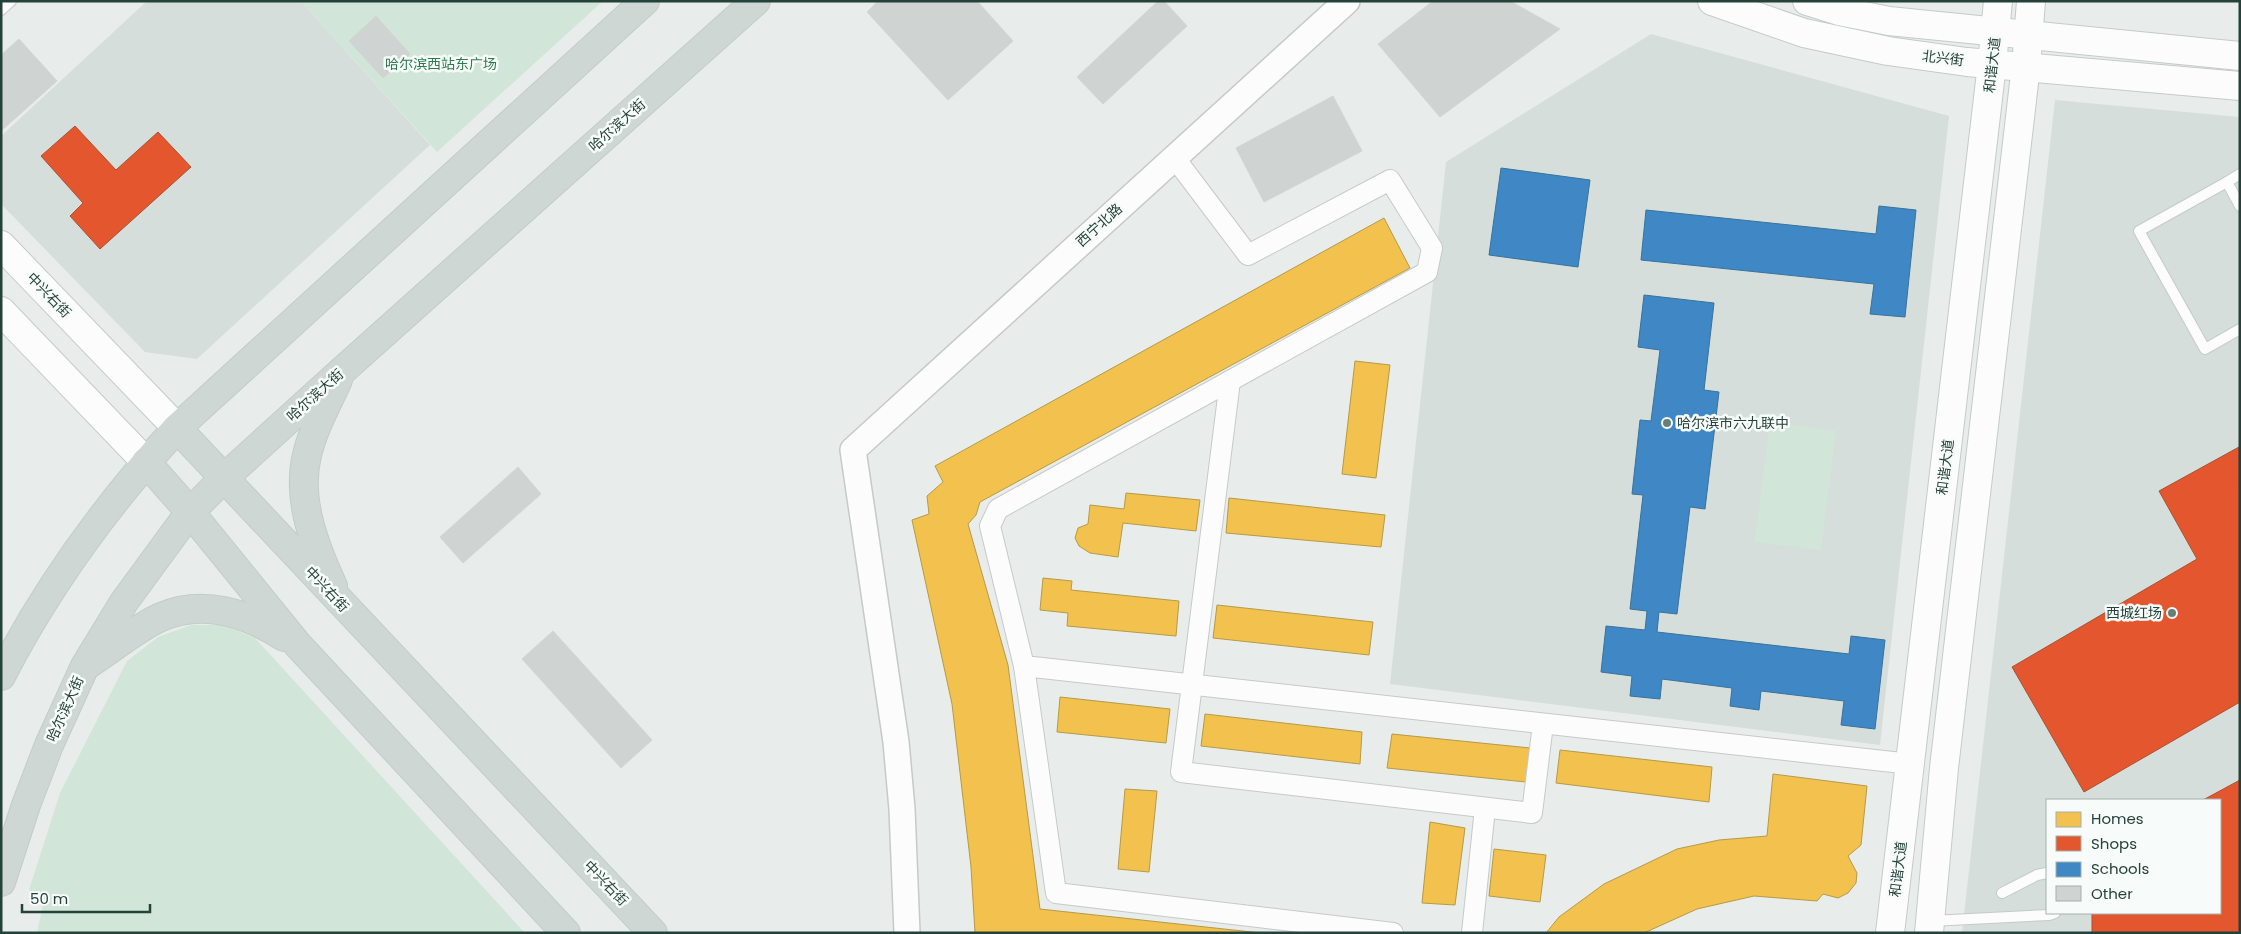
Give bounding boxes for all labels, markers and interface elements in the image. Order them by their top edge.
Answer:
street label: 和谐大道 [1979,36,2005,94]
street label: 北兴街 [1921,46,1965,70]
park label: 哈尔滨西站东广场 [385,54,497,74]
street label: 哈尔滨大街 [584,94,650,156]
street label: 西宁北路 [1072,199,1126,251]
street label: 中兴右街 [22,268,76,322]
street label: 哈尔滨大街 [282,364,348,426]
place label: 哈尔滨市六九联中 [1677,413,1789,433]
marker: 哈尔滨市六九联中 [1661,417,1673,429]
street label: 和谐大道 [1932,438,1958,496]
street label: 中兴右街 [301,562,353,616]
place label: 西城红场 [2106,603,2162,623]
marker: 西城红场 [2166,607,2178,619]
street label: 哈尔滨大街 [42,673,88,745]
legend [2046,799,2221,914]
text: Homes [2091,808,2144,829]
text: Shops [2091,833,2137,854]
street label: 和谐大道 [1885,840,1911,898]
street label: 中兴右街 [579,856,633,910]
text: Schools [2091,858,2149,879]
scale bar [22,882,150,914]
text: Other [2091,883,2133,904]
text: 50 m [30,888,68,909]

